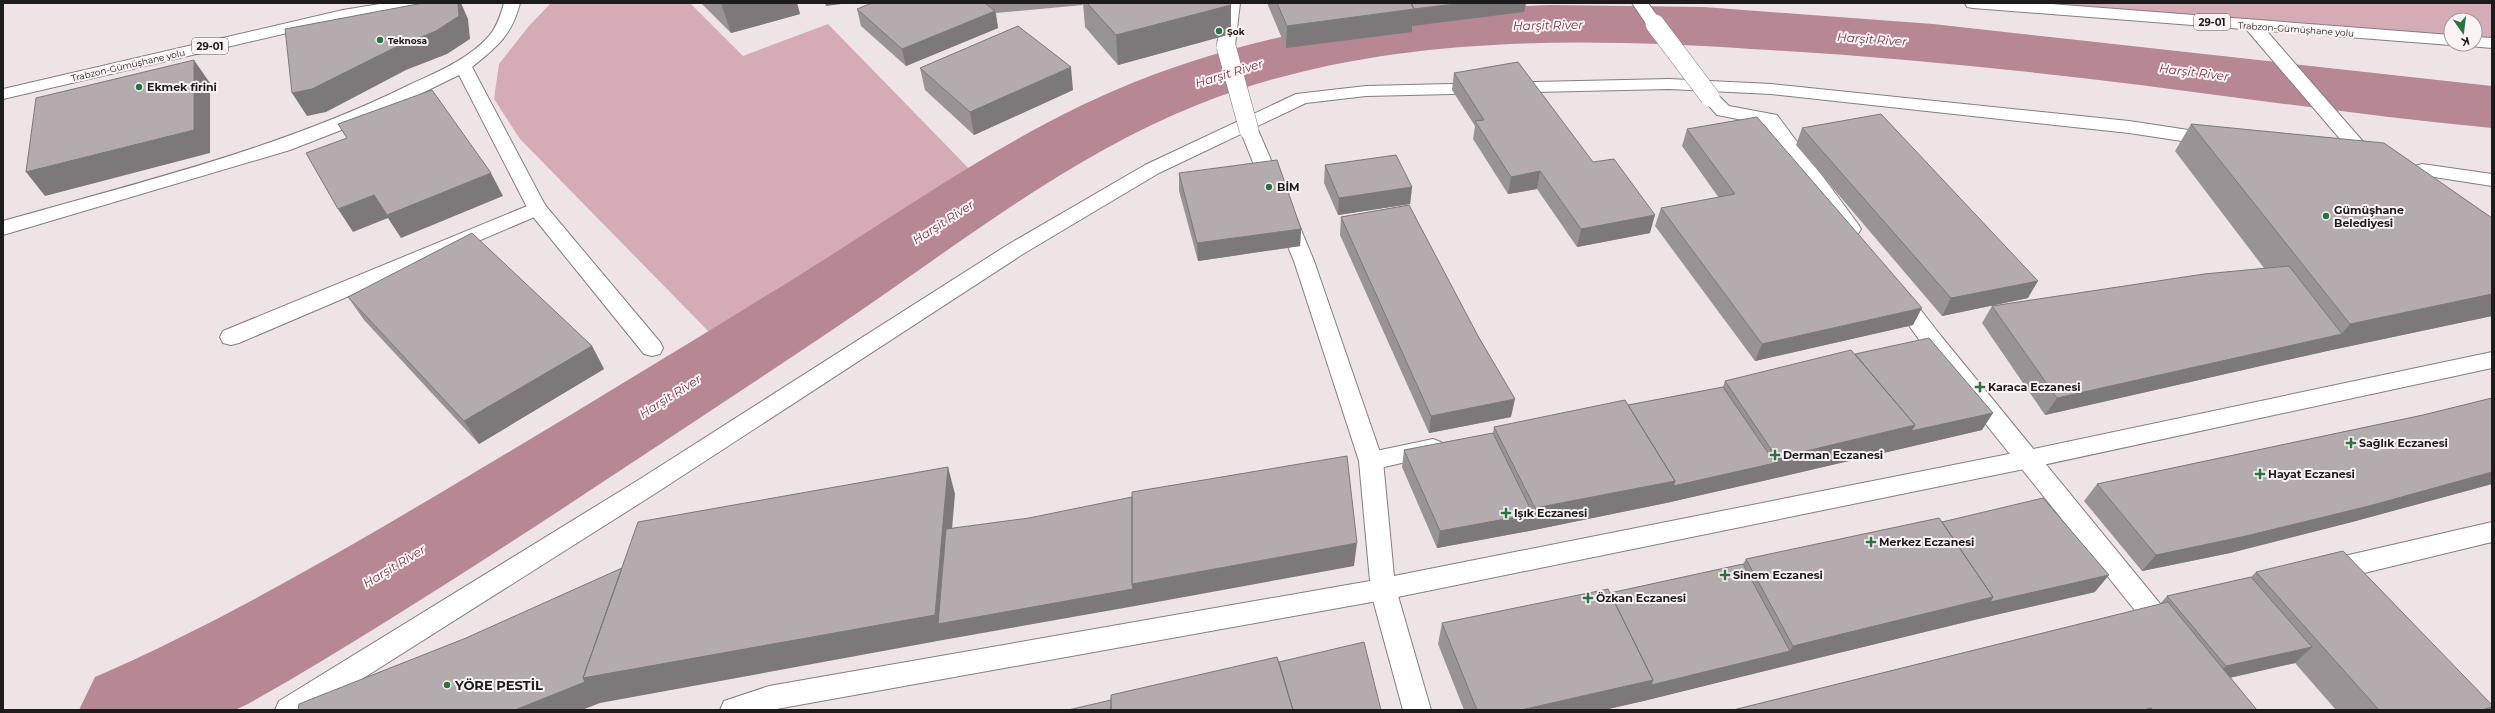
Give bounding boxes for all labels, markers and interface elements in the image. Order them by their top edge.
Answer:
north arrow [2443,12,2483,52]
road number: 29-01 [2194,14,2230,30]
water label: Harşit River [1513,17,1583,33]
street label: Trabzon-Gümüşhane yolu [2238,19,2354,39]
marker: Şok [1214,26,1224,36]
place label: Şok [1227,26,1245,37]
water label: Harşit River [1837,29,1908,49]
text: K [2459,34,2471,50]
marker: Teknosa [375,35,385,45]
place label: Teknosa [388,35,427,46]
road number: 29-01 [192,38,228,54]
street label: Trabzon-Gümüşhane yolu [70,47,186,83]
water label: Harşit River [1193,56,1265,90]
water label: Harşit River [2158,60,2230,84]
place label: Ekmek firini [147,80,217,94]
marker: Ekmek firini [134,82,144,92]
place label: BİM [1277,180,1300,194]
marker: BİM [1264,182,1274,192]
water label: Harşit River [910,197,977,247]
place label: Gümüşhane Belediyesi [2334,203,2404,230]
marker: Gümüşhane Belediyesi [2321,211,2331,221]
water label: Harşit River [636,371,704,421]
place label: Karaca Eczanesi [1988,380,2081,394]
marker: Karaca Eczanesi [1975,382,1985,392]
place label: Sağlık Eczanesi [2359,436,2448,450]
marker: Sağlık Eczanesi [2346,438,2356,448]
place label: Derman Eczanesi [1783,448,1883,462]
marker: Derman Eczanesi [1770,450,1780,460]
place label: Hayat Eczanesi [2268,467,2355,481]
marker: Hayat Eczanesi [2255,469,2265,479]
place label: Işık Eczanesi [1514,506,1587,520]
marker: Işık Eczanesi [1501,508,1511,518]
place label: Merkez Eczanesi [1879,535,1974,549]
marker: Merkez Eczanesi [1866,537,1876,547]
water label: Harşit River [360,541,428,590]
place label: Sinem Eczanesi [1733,568,1823,582]
marker: Sinem Eczanesi [1720,570,1730,580]
place label: Özkan Eczanesi [1596,591,1686,605]
marker: Özkan Eczanesi [1583,593,1593,603]
place label: YÖRE PESTİL [454,677,543,693]
marker: YÖRE PESTİL [442,680,452,690]

